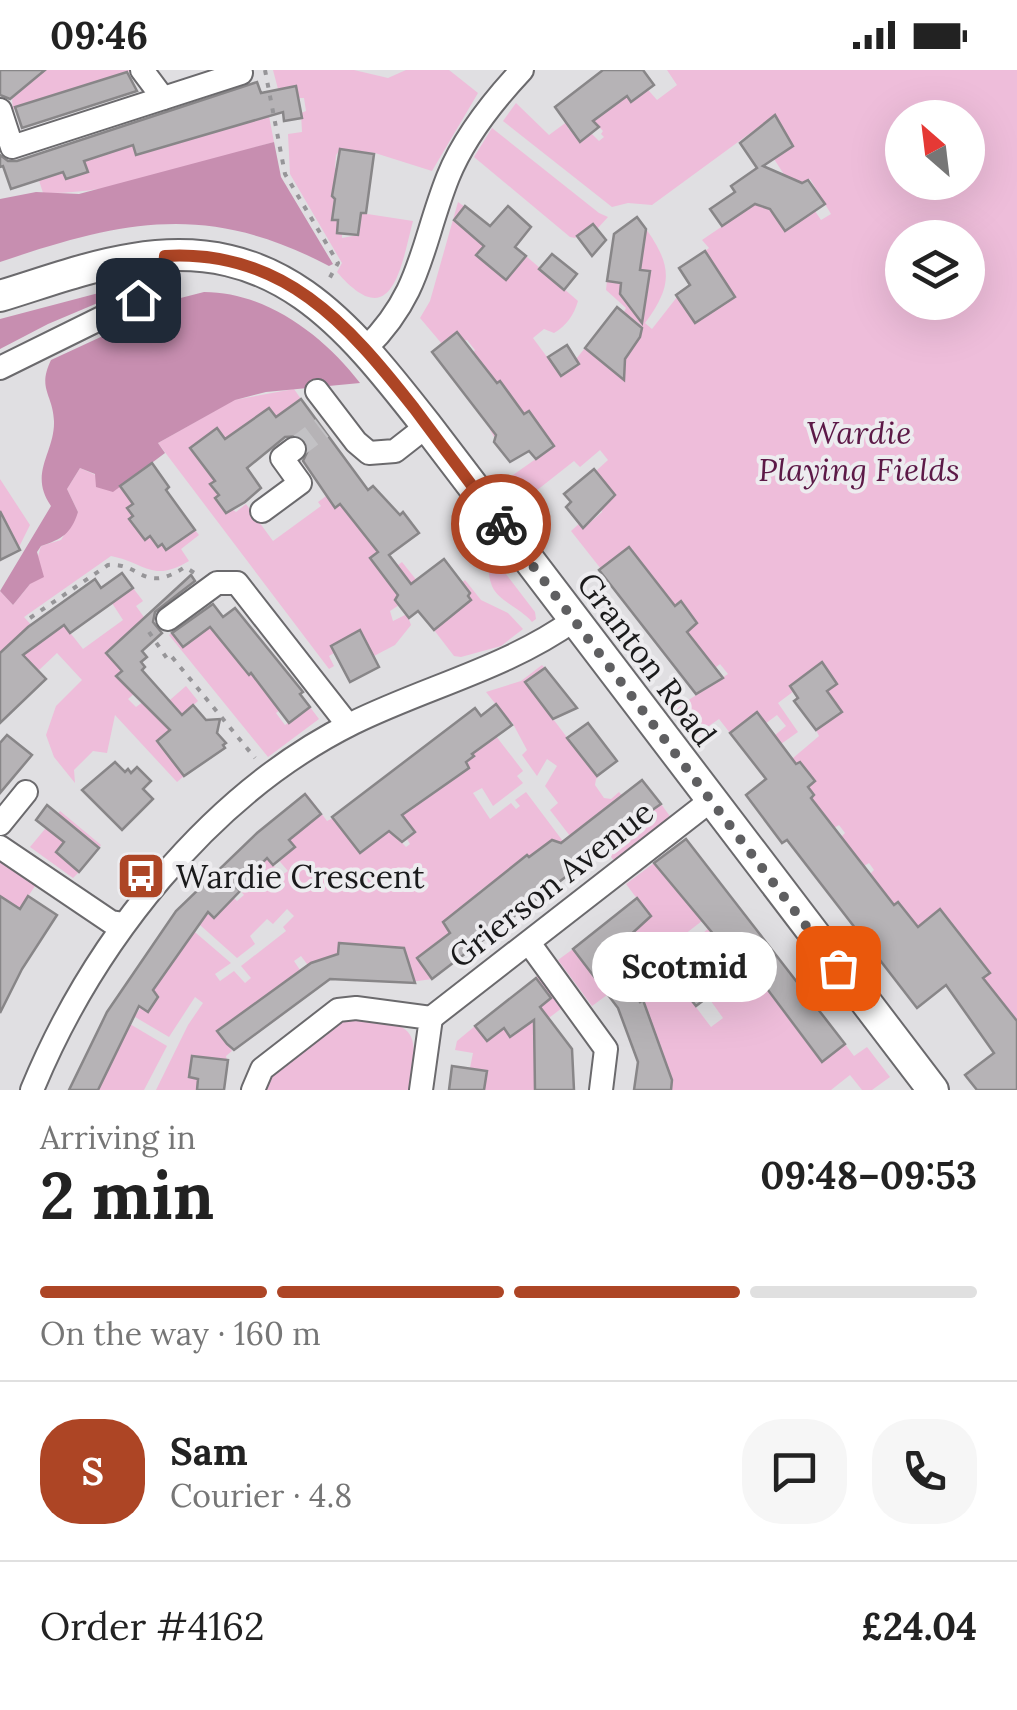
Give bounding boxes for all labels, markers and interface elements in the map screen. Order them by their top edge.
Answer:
text: 09:46 [50,11,148,59]
north arrow [885,100,985,200]
map controls [885,100,985,320]
button: layers [885,220,985,320]
pin [96,258,181,343]
icon: home [111,273,166,328]
park label: Wardie Playing Fields [758,412,960,490]
courier [451,474,551,574]
icon: bike [474,497,529,552]
street label: Granton Road [568,564,726,754]
street label: Grierson Avenue [441,791,661,977]
bus stop icon: Wardie Crescent [115,850,167,902]
place label: Wardie Crescent [176,856,425,897]
pin [796,926,881,1011]
callout: Scotmid [593,933,778,1003]
icon: bag [811,941,866,996]
text: Scotmid [621,946,748,987]
text: Arriving in [40,1117,196,1158]
text: 09:48–09:53 [760,1151,977,1199]
text: 2 min [40,1154,214,1237]
text: On the way · 160 m [40,1313,321,1354]
button: chat [742,1419,847,1524]
button: phone [872,1419,977,1524]
text: Sam [170,1427,248,1475]
text: S [81,1447,104,1495]
text: Courier · 4.8 [170,1475,352,1516]
text: Order #4162 [40,1602,264,1650]
text: £24.04 [861,1602,977,1650]

